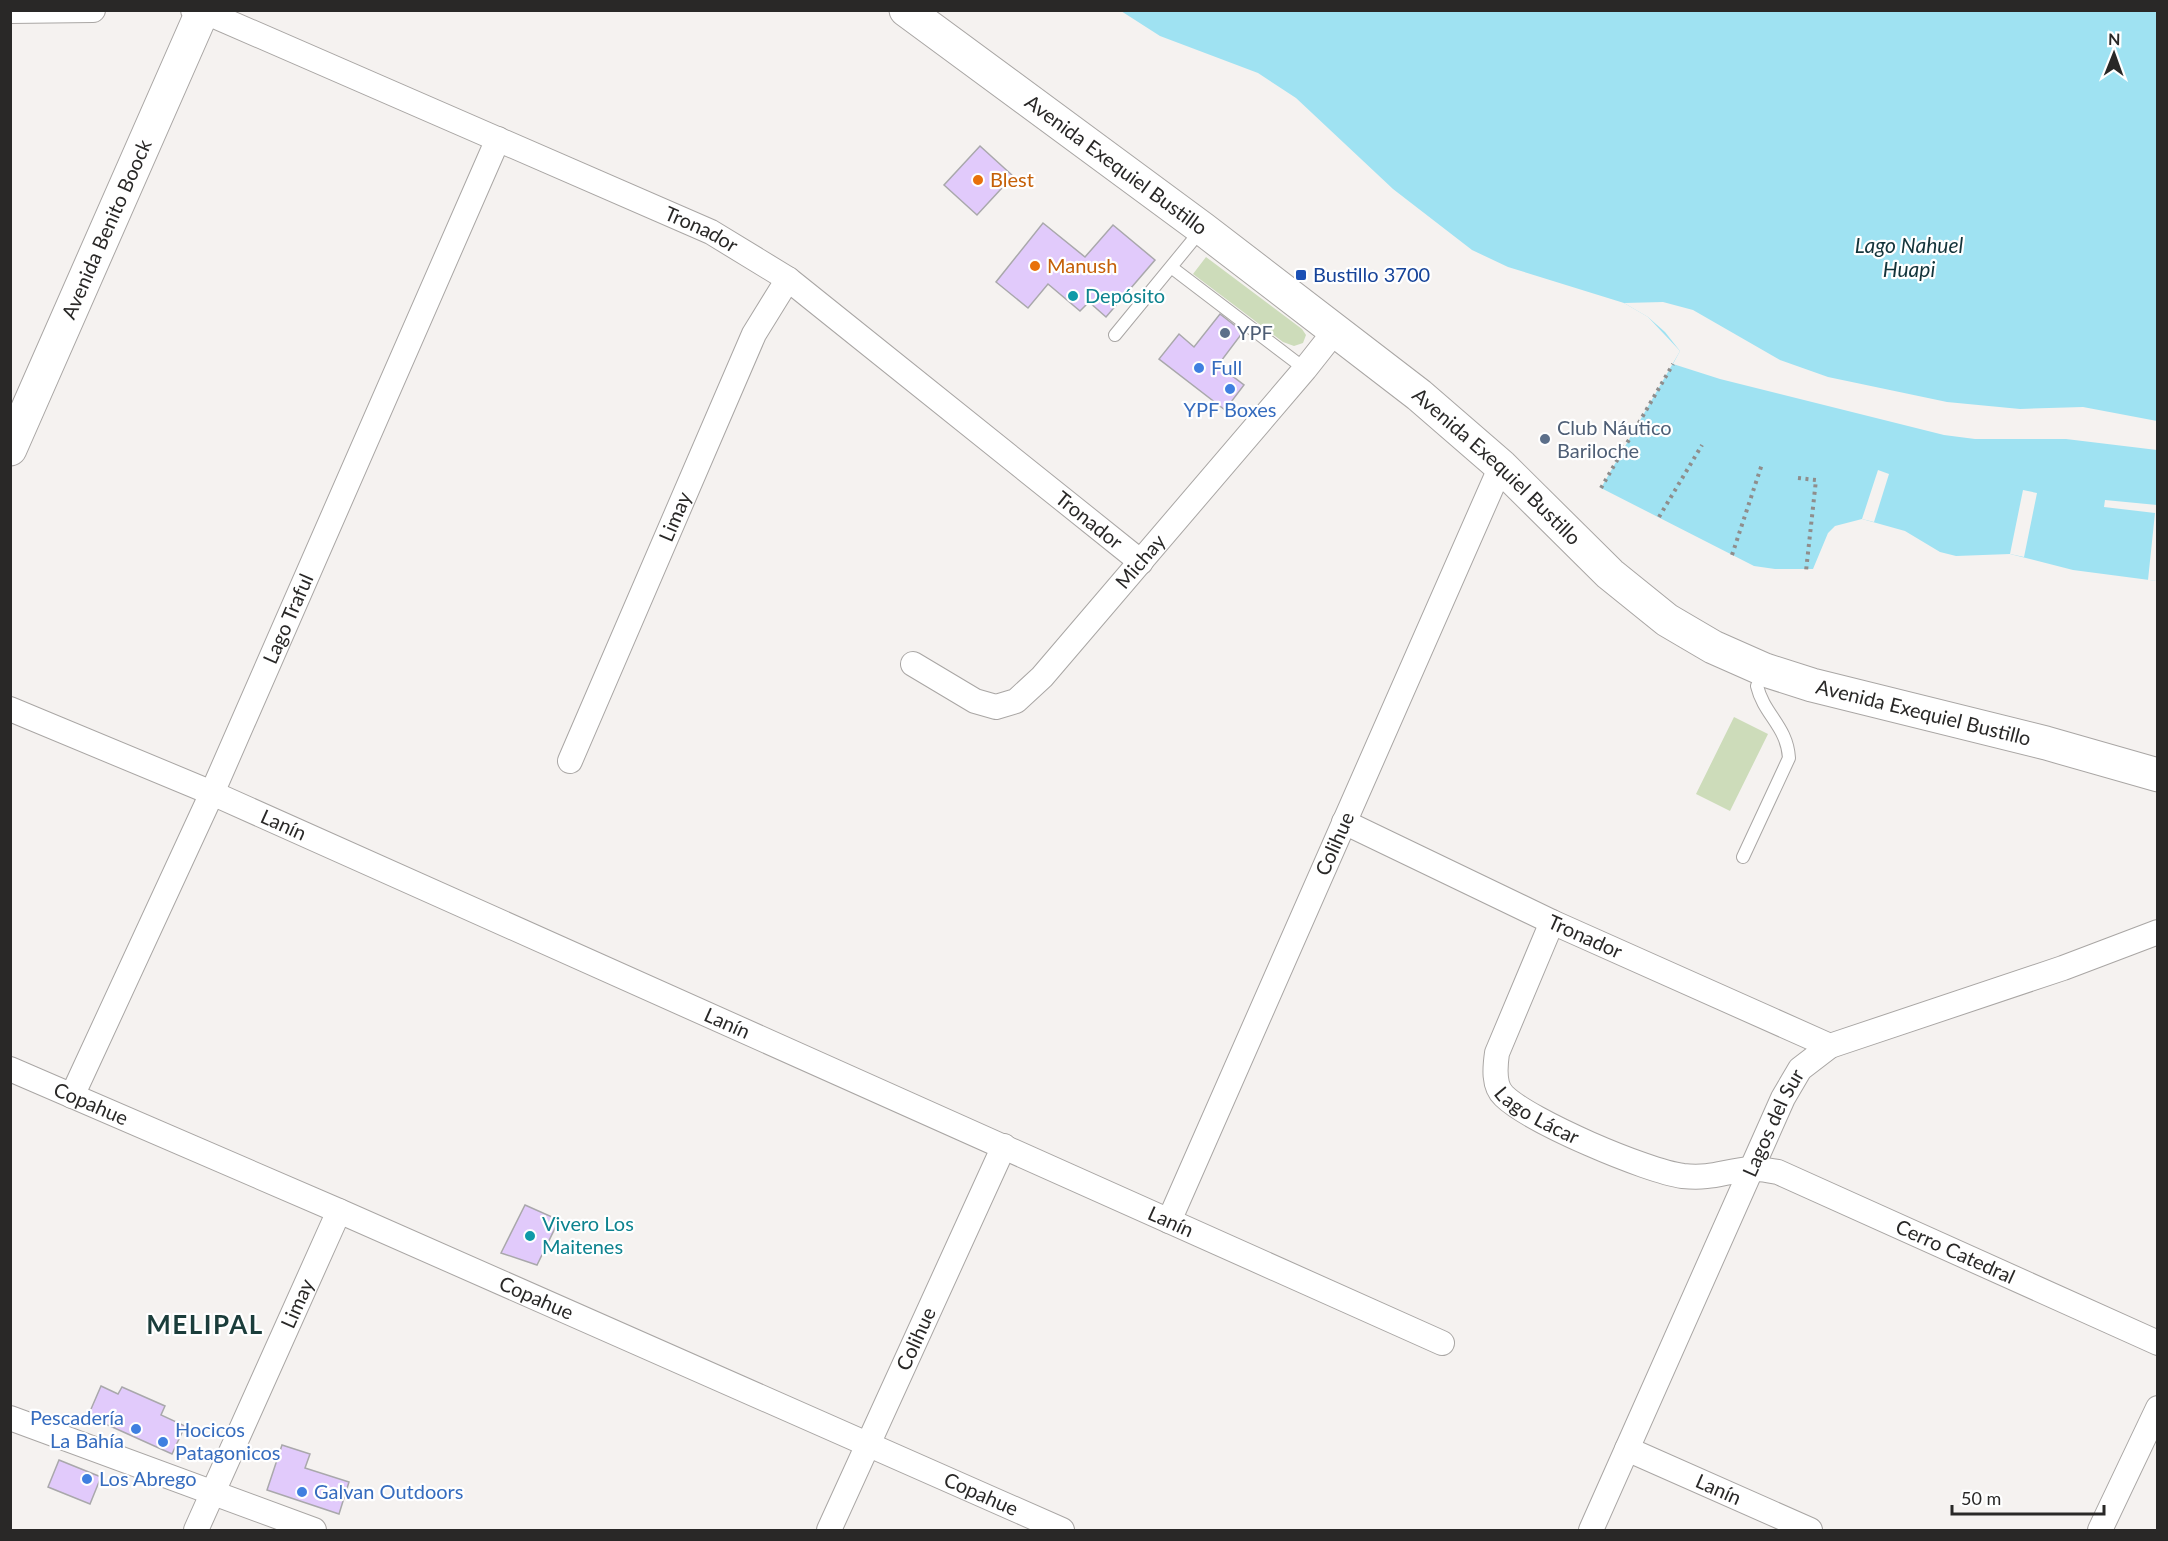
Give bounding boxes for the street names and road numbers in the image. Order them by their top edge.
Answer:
street label: Avenida Exequiel Bustillo [1021,89,1213,239]
street label: Avenida Benito Boock [56,135,156,322]
street label: Tronador [661,200,743,257]
street label: Avenida Exequiel Bustillo [1408,382,1586,549]
street label: Tronador [1051,486,1128,554]
street label: Limay [653,487,696,545]
street label: Michay [1110,528,1170,593]
street label: Lago Traful [257,570,317,667]
street label: Avenida Exequiel Bustillo [1814,673,2034,750]
street label: Lanín [257,803,310,845]
street label: Colihue [1309,808,1358,879]
street label: Tronador [1545,909,1627,963]
street label: Lanín [701,1002,754,1043]
street label: Lagos del Sur [1737,1064,1809,1180]
street label: Copahue [50,1076,132,1130]
street label: Lago Lácar [1490,1081,1584,1149]
street label: Lanín [1145,1200,1198,1241]
street label: Cerro Catedral [1892,1214,2019,1288]
street label: Copahue [496,1270,578,1324]
street label: Limay [275,1274,318,1332]
street label: Colihue [890,1303,940,1374]
street label: Copahue [941,1466,1022,1520]
street label: Lanín [1692,1468,1745,1509]

